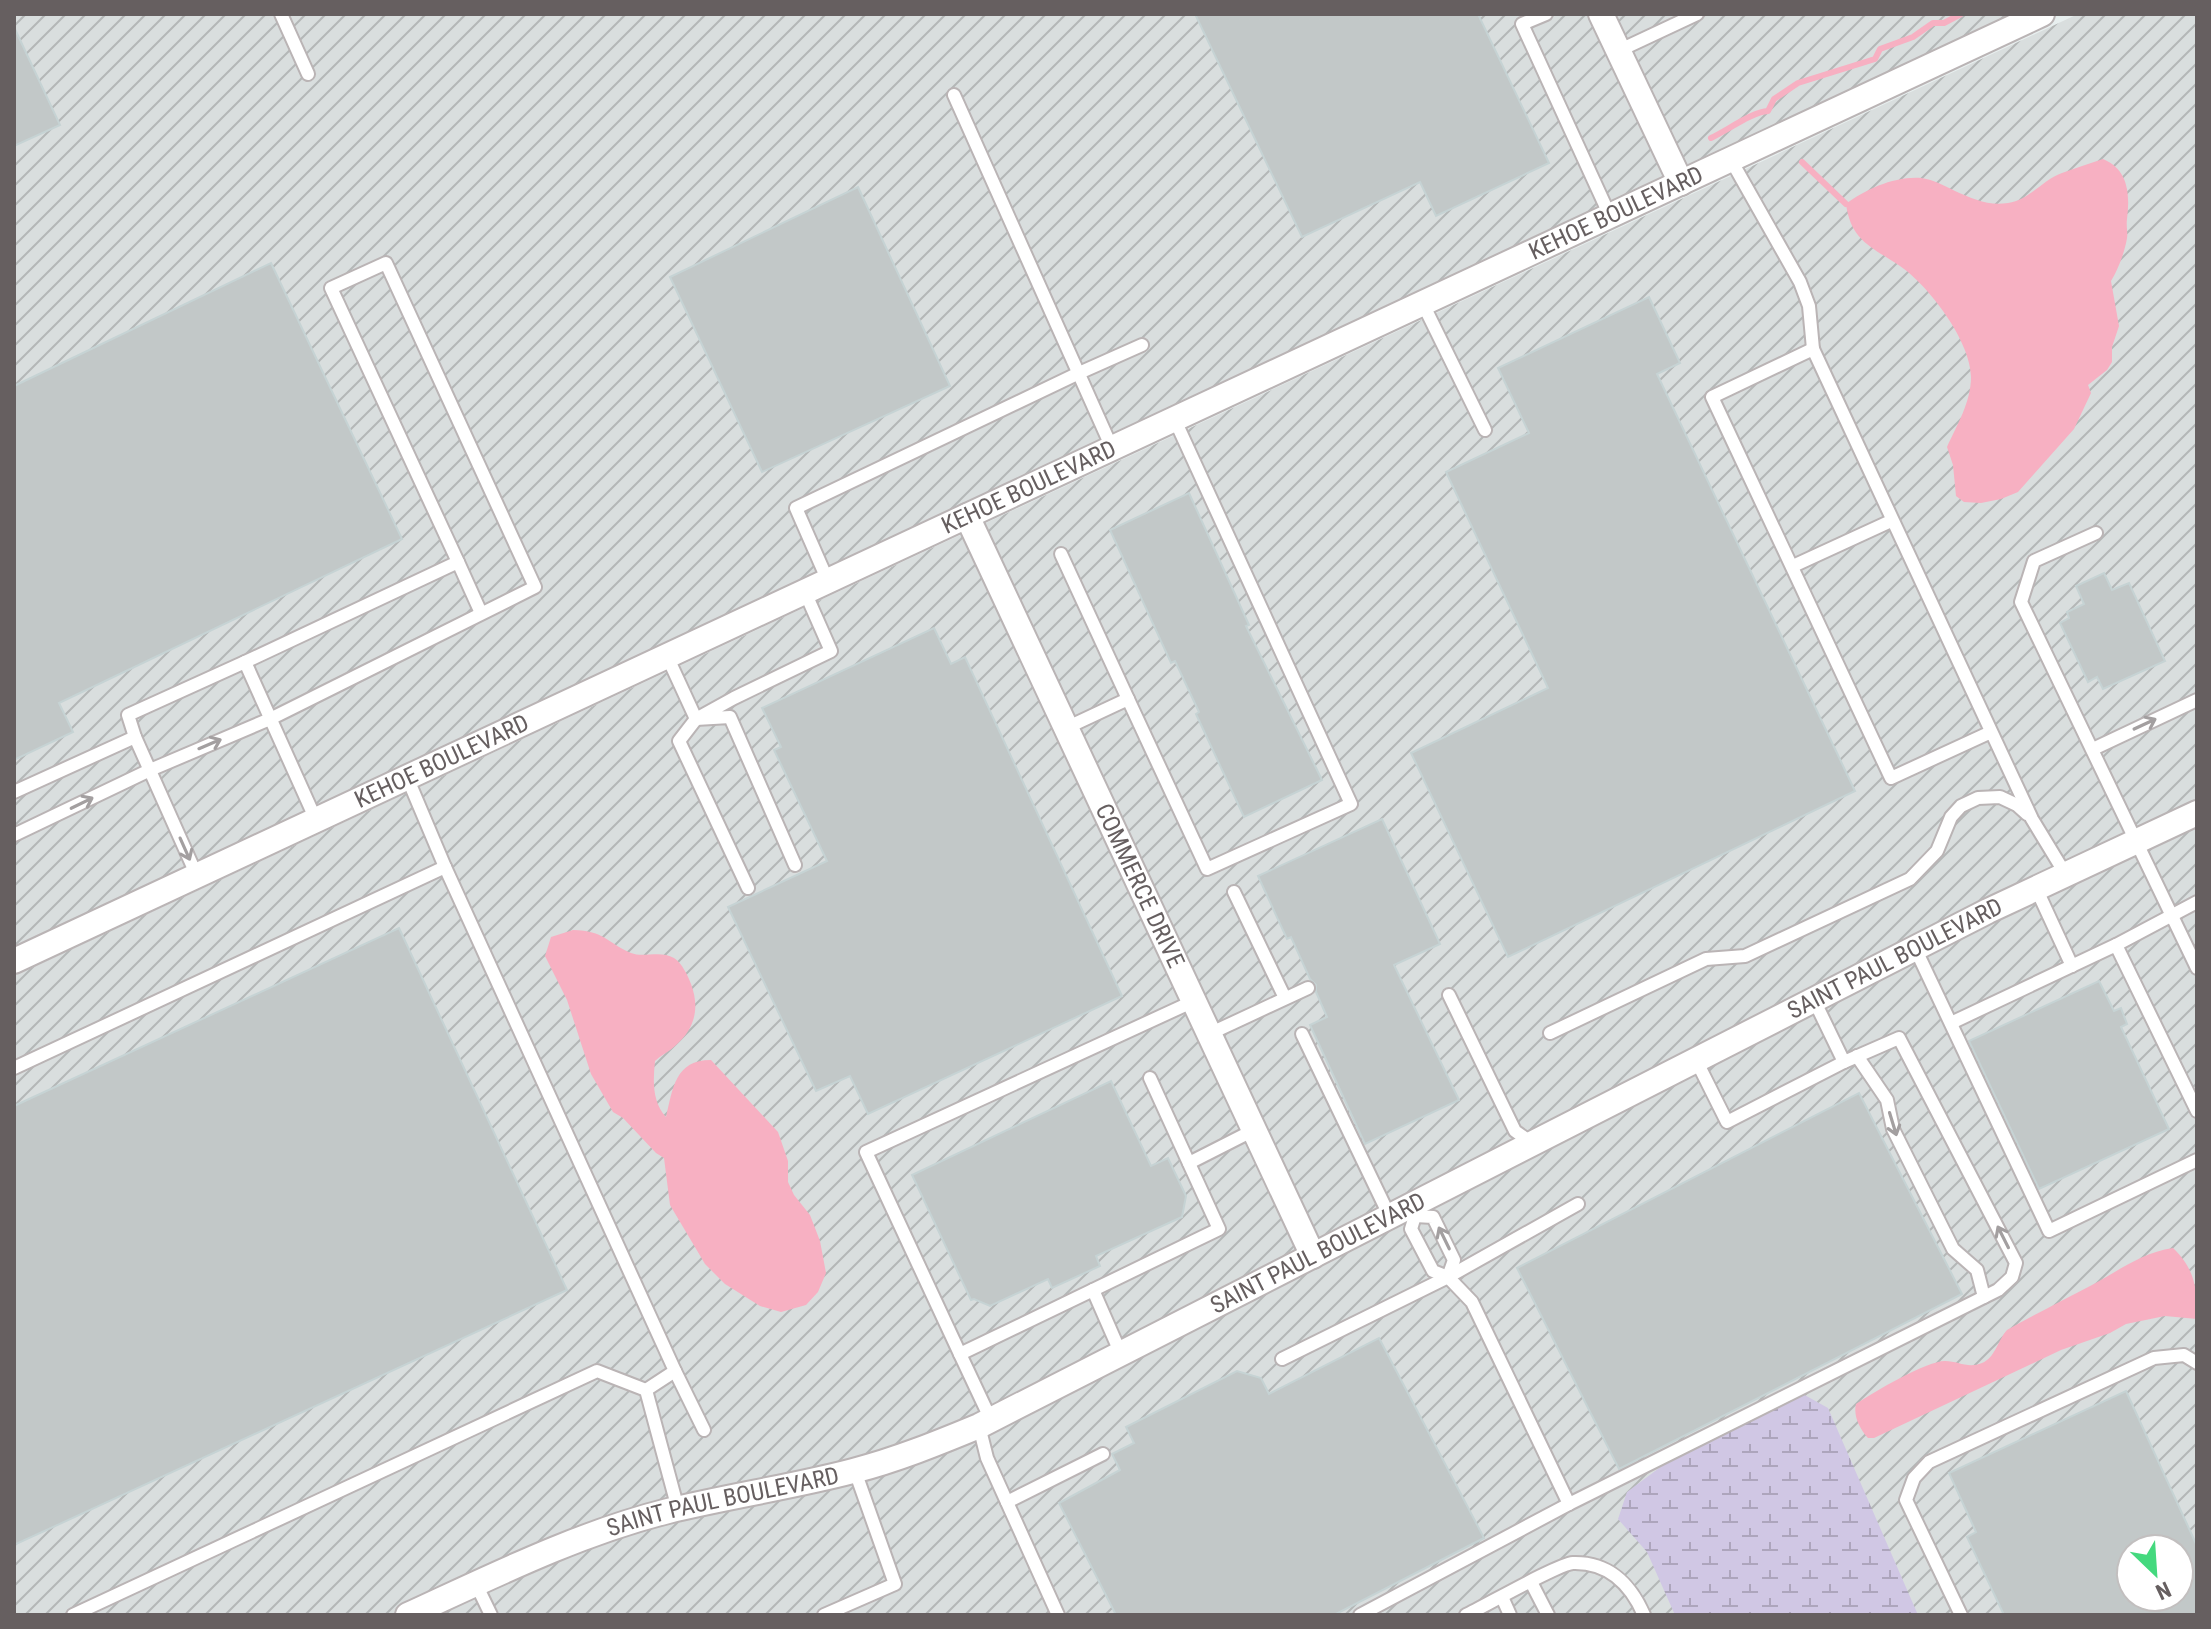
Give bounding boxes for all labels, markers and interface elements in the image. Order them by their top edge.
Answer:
street label: KEHOE BOULEVARD [1524,160,1708,266]
street label: KEHOE BOULEVARD [937,434,1120,540]
street label: KEHOE BOULEVARD [350,709,533,814]
one-way arrow [2133,716,2157,731]
one-way arrow [197,736,222,751]
one-way arrow [70,795,94,810]
street label: COMMERCE DRIVE [1089,799,1190,972]
one-way arrow [178,836,193,860]
street label: SAINT PAUL BOULEVARD [1783,892,2007,1025]
one-way arrow [1887,1111,1902,1136]
street label: SAINT PAUL BOULEVARD [1206,1187,1430,1320]
one-way arrow [1995,1226,2010,1250]
one-way arrow [1435,1227,1450,1250]
street label: SAINT PAUL BOULEVARD [603,1461,842,1542]
north arrow [2115,1533,2195,1613]
text: N [2152,1576,2175,1605]

